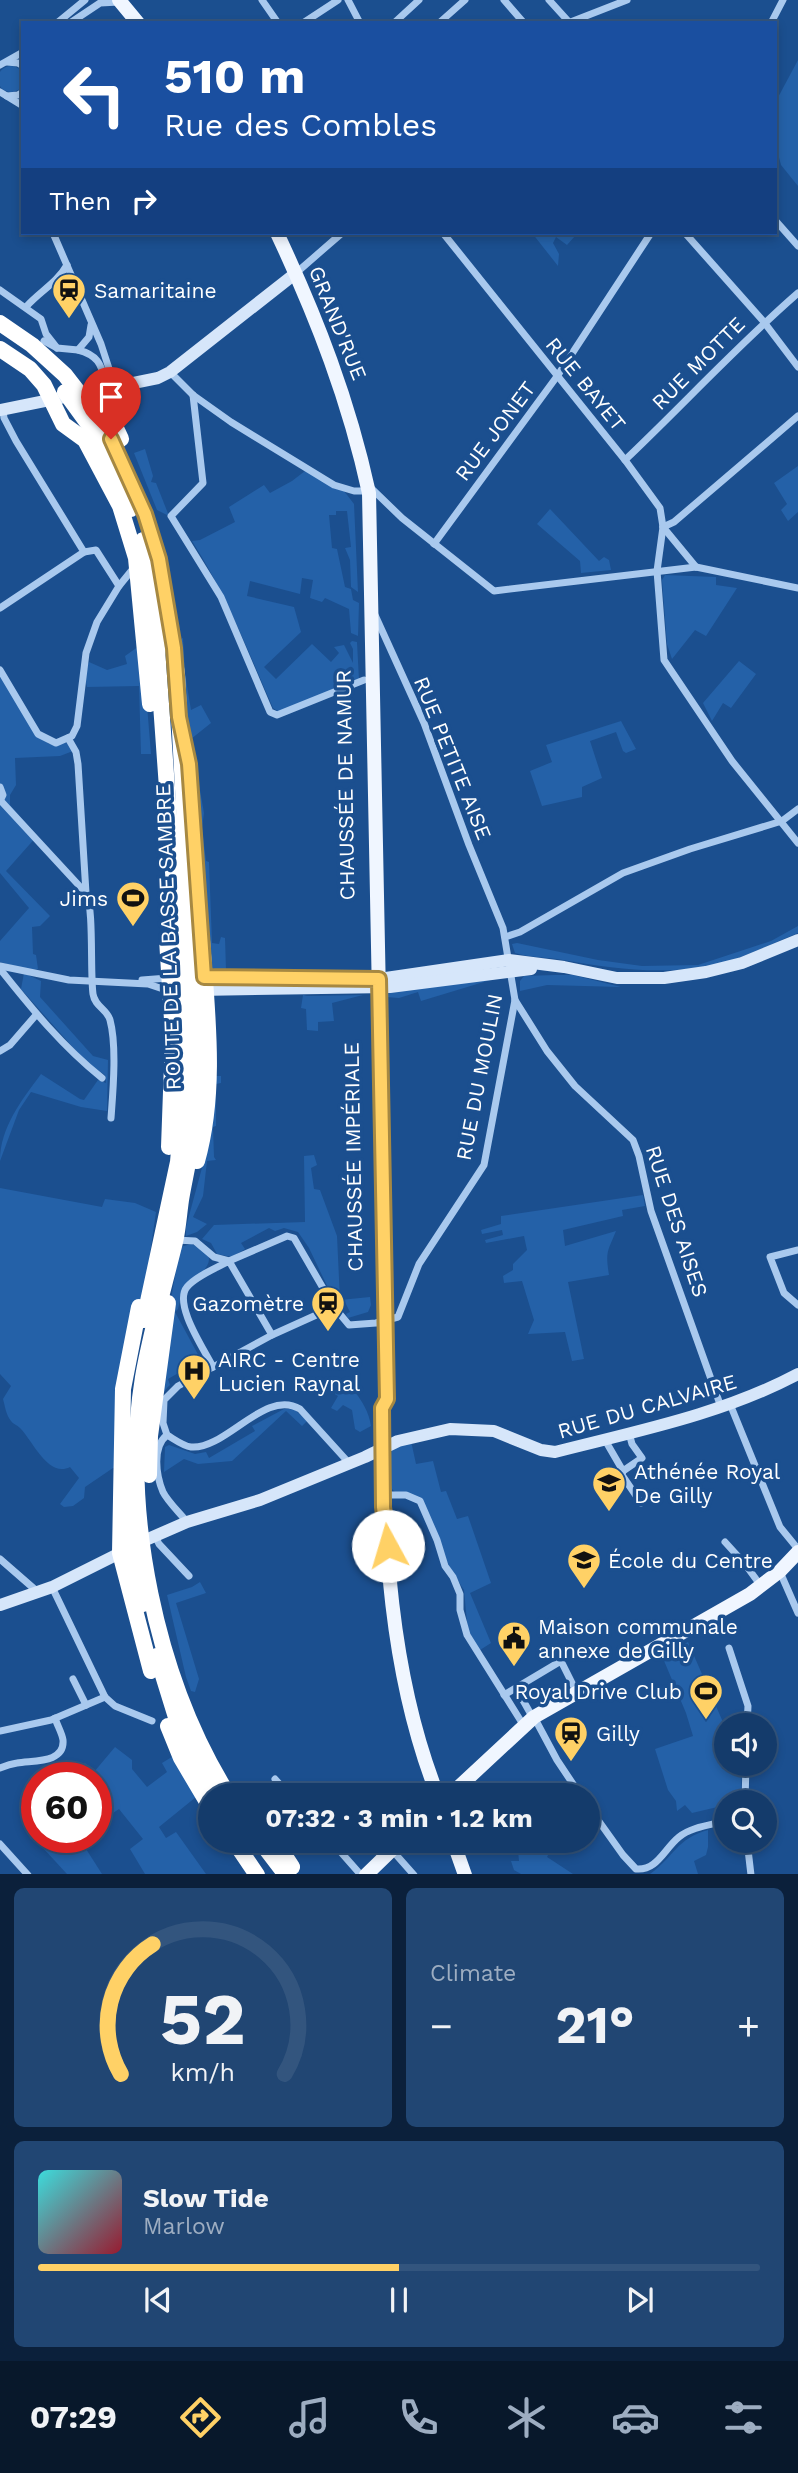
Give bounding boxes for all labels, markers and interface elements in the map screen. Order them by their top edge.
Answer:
text: 510 m [164,47,305,105]
icon: left [49,49,140,140]
text: Rue des Combles [164,106,437,144]
icon: right [125,182,163,220]
text: Then [49,186,111,216]
street label: GRAND'RUE [304,262,372,384]
station icon: Samaritaine [50,271,88,320]
place label: Samaritaine [94,278,217,303]
street label: RUE MOTTE [646,311,750,415]
street label: RUE BAYET [541,332,631,436]
pin [81,367,141,439]
street label: RUE JONET [450,376,541,486]
icon: arrive [92,378,130,416]
street label: CHAUSSÉE DE NAMUR [330,669,360,901]
street label: RUE PETITE AISE [409,673,497,843]
street label: ROUTE DE LA BASSE SAMBRE [150,783,186,1091]
sports icon: Jims [114,879,152,928]
place label: Jims [60,886,108,911]
street label: RUE DU MOULIN [451,992,507,1162]
street label: CHAUSSÉE IMPÉRIALE [339,1042,367,1272]
street label: RUE DES AISES [641,1142,713,1300]
station icon: Gazomètre [309,1284,347,1333]
place label: Gazomètre [192,1291,304,1316]
place label: AIRC - Centre Lucien Raynal [218,1347,361,1396]
hospital icon: AIRC - Centre Lucien Raynal [175,1352,213,1401]
street label: RUE DU CALVAIRE [555,1368,739,1444]
place label: Athénée Royal De Gilly [634,1459,781,1508]
school or university icon: Athénée Royal De Gilly [590,1464,628,1513]
position arrow [351,1509,425,1583]
school or university icon: École du Centre [565,1541,603,1590]
place label: École du Centre [608,1548,773,1573]
place label: Maison communale annexe de Gilly [538,1614,738,1663]
public building icon: Maison communale annexe de Gilly [495,1619,533,1668]
sports icon: Royal Drive Club [687,1672,725,1721]
place label: Royal Drive Club [514,1679,682,1704]
map controls [714,1713,777,1853]
button: sound [714,1713,777,1776]
station icon: Gilly [552,1714,590,1763]
place label: Gilly [596,1721,640,1746]
speed limit sign: 60 [21,1762,112,1853]
button: search [714,1790,777,1853]
text: 07:32 · 3 min · 1.2 km [265,1803,533,1833]
text: Climate [430,1960,516,1987]
text: 52 [160,1976,246,2062]
text: 21° [555,1995,635,2056]
text: − [430,2004,453,2048]
text: + [737,2004,760,2048]
text: km/h [171,2057,235,2086]
text: Slow Tide [143,2183,269,2213]
text: Marlow [143,2213,225,2240]
icon: previous [139,2281,177,2319]
icon: pause [380,2281,418,2319]
icon: next [621,2281,659,2319]
icon: directions [176,2393,225,2442]
icon: music [285,2393,334,2442]
icon: phone [394,2393,443,2442]
icon: climate [502,2393,551,2442]
icon: car [611,2393,660,2442]
icon: filters [719,2393,768,2442]
text: 07:29 [30,2398,117,2436]

